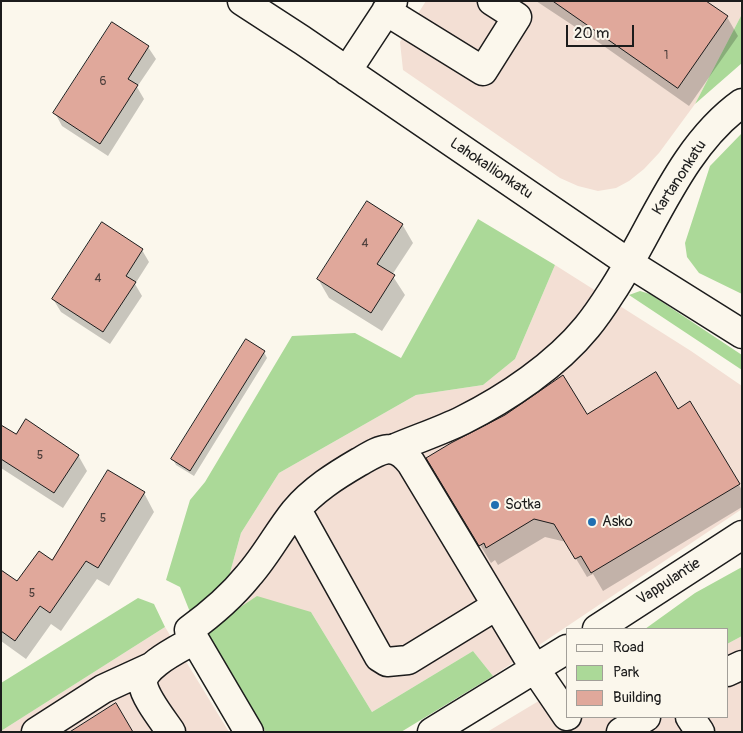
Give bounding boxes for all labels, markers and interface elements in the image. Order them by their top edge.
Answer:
scale bar [568,15,636,47]
text: 20 m [574,24,609,43]
house number: 1 [664,49,668,63]
house number: 6 [100,75,106,89]
street label: Lahokallionkatu [446,135,536,203]
street label: Kartanonkatu [649,137,711,219]
house number: 4 [362,237,368,251]
house number: 4 [95,272,101,286]
house number: 5 [37,449,43,463]
place label: Sotka [505,496,541,514]
marker: Sotka [489,499,501,511]
house number: 5 [100,512,106,526]
place label: Asko [602,513,633,531]
marker: Asko [586,516,598,528]
street label: Vappulantie [634,555,704,609]
house number: 5 [29,587,35,601]
legend [566,628,728,718]
text: Road [613,638,644,657]
text: Park [613,663,639,682]
text: Building [613,688,661,707]

